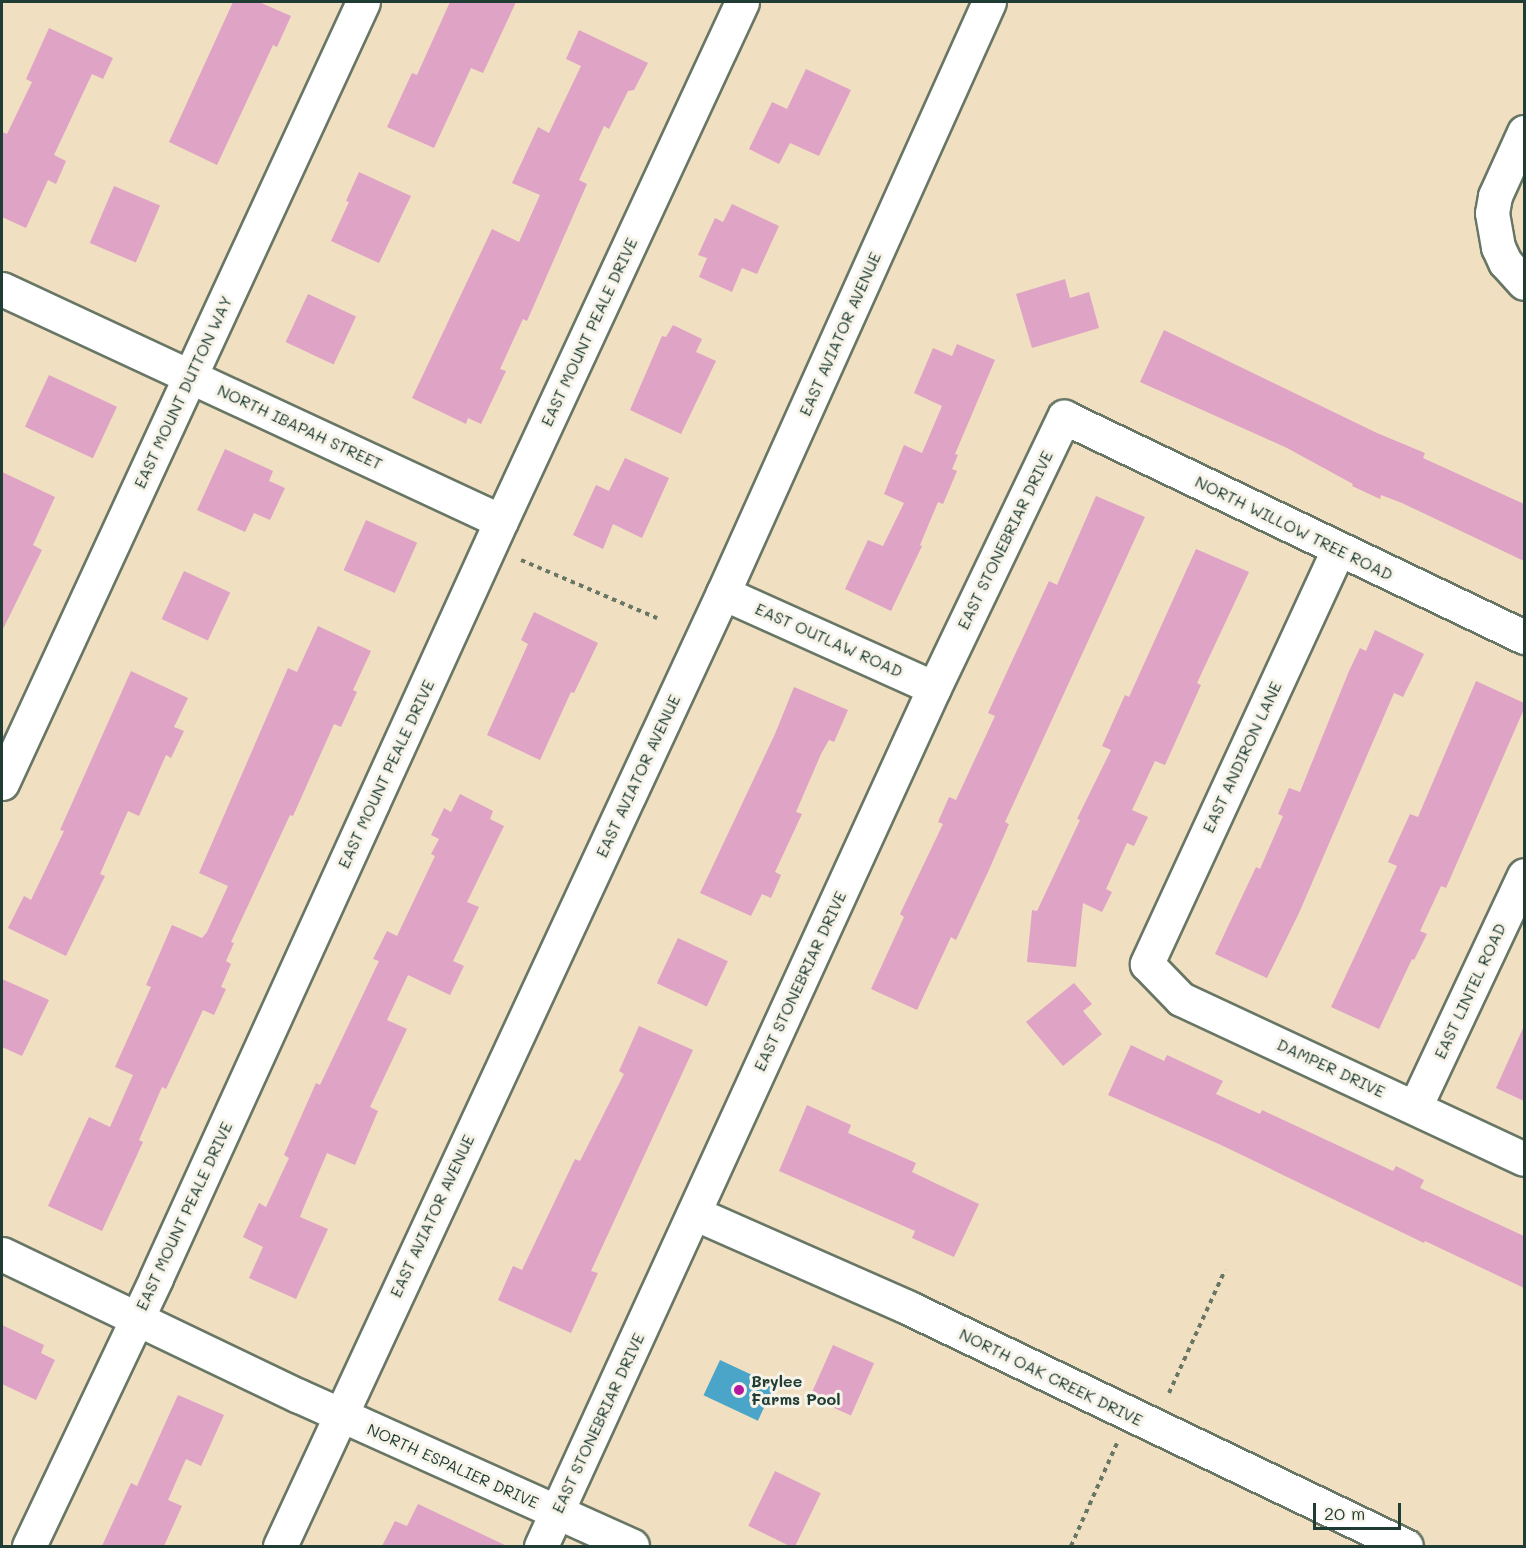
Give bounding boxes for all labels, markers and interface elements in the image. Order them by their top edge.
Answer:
street label: EAST MOUNT PEALE DRIVE [537,235,641,429]
street label: EAST AVIATOR AVENUE [795,249,885,419]
street label: EAST MOUNT DUTTON WAY [130,293,236,491]
street label: NORTH IBAPAH STREET [215,380,385,474]
street label: EAST STONEBRIAR DRIVE [953,448,1057,632]
street label: NORTH WILLOW TREE ROAD [1192,472,1396,584]
street label: EAST OUTLAW ROAD [752,599,906,681]
street label: EAST MOUNT PEALE DRIVE [334,677,438,871]
street label: EAST ANDIRON LANE [1199,678,1285,836]
street label: EAST AVIATOR AVENUE [592,692,684,860]
street label: EAST STONEBRIAR DRIVE [750,888,850,1074]
street label: EAST LINTEL ROAD [1430,920,1510,1062]
street label: DAMPER DRIVE [1274,1035,1388,1101]
street label: EAST MOUNT PEALE DRIVE [132,1119,236,1313]
street label: EAST AVIATOR AVENUE [386,1132,478,1300]
street label: NORTH OAK CREEK DRIVE [956,1324,1146,1430]
street label: EAST STONEBRIAR DRIVE [548,1330,648,1516]
place label: Brylee Farms Pool [751,1371,841,1409]
marker: Brylee Farms Pool [732,1383,746,1397]
street label: NORTH ESPALIER DRIVE [364,1419,542,1513]
scale bar [1316,1491,1404,1529]
text: 20 m [1324,1501,1365,1525]

